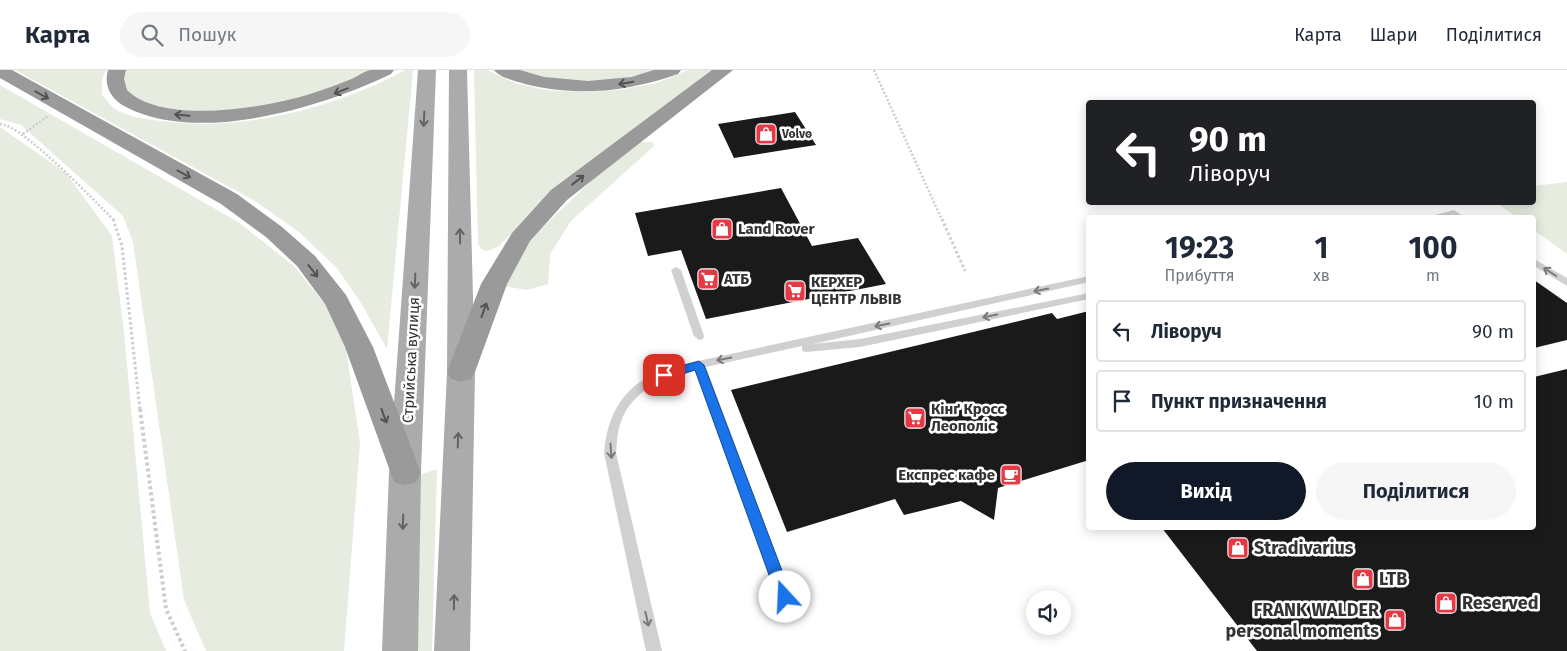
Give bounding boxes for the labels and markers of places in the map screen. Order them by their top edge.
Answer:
shop icon: Volvo [754,122,778,146]
place label: Volvo [781,127,812,141]
shop icon: Land Rover [710,217,734,241]
place label: Land Rover [738,220,816,238]
supermarket icon: АТБ [696,267,720,291]
place label: АТБ [723,270,749,288]
place label: КЕРХЕР ЦЕНТР ЛЬВІВ [811,273,901,308]
supermarket icon: КЕРХЕР ЦЕНТР ЛЬВІВ [783,279,807,303]
pin [643,354,685,396]
place label: Кінґ Кросс Леополіс [931,400,1005,435]
supermarket icon: Кінґ Кросс Леополіс [903,406,927,430]
cafe icon: Експрес кафе [999,463,1023,487]
place label: Експрес кафе [898,466,995,484]
shop icon: Stradivarius [1226,536,1250,560]
place label: Stradivarius [1254,537,1354,559]
shop icon: LTB [1351,567,1375,591]
place label: LTB [1379,568,1407,590]
shop icon: Reserved [1434,591,1458,615]
place label: Reserved [1462,592,1538,614]
place label: FRANK WALDER personal moments [1226,599,1380,642]
shop icon: FRANK WALDER personal moments [1383,608,1407,632]

